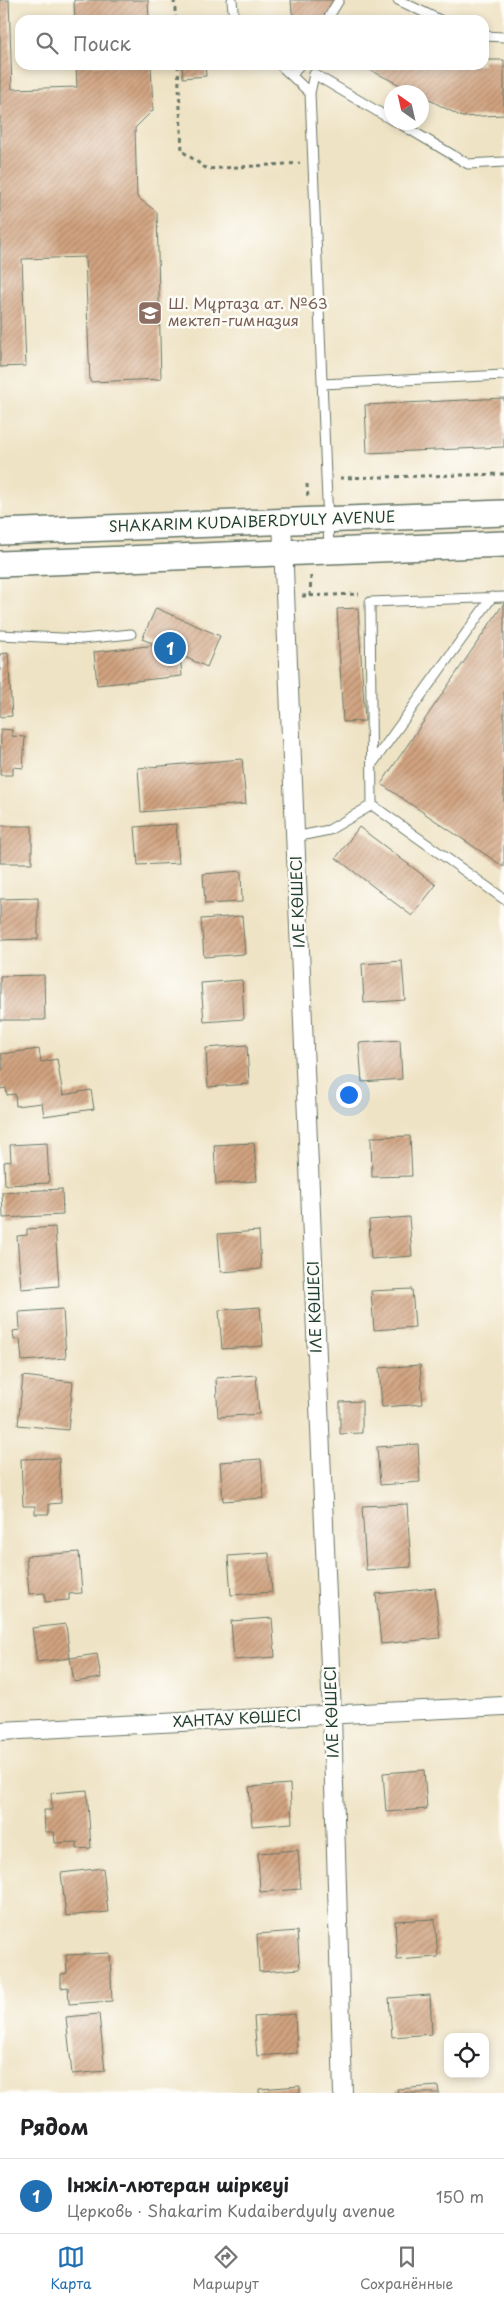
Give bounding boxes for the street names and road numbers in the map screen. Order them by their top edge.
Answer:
street label: SHAKARIM KUDAIBERDYULY AVENUE [108,504,396,537]
street label: ІЛЕ КӨШЕСІ [283,856,310,949]
street label: ІЛЕ КӨШЕСІ [300,1261,327,1354]
street label: ІЛЕ КӨШЕСІ [317,1666,344,1759]
street label: ХАНТАУ КӨШЕСІ [172,1703,302,1732]

